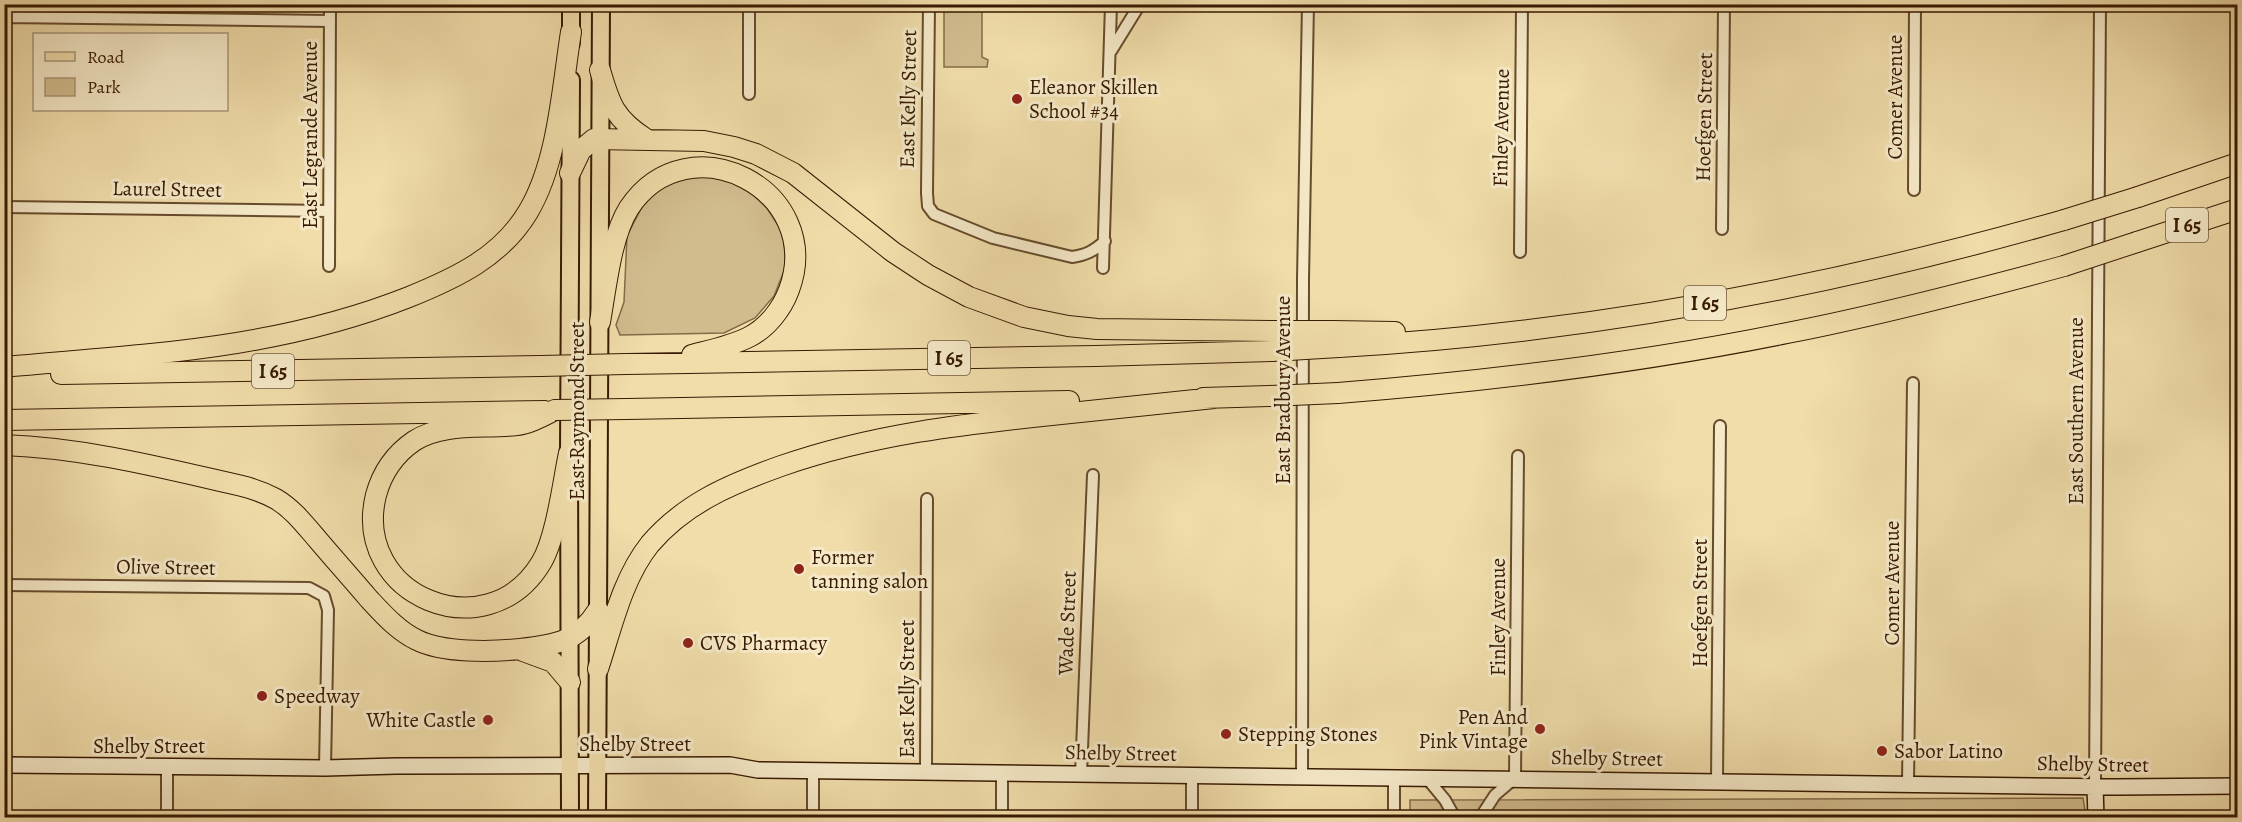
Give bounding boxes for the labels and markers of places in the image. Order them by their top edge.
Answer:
place label: Eleanor Skillen School #34 [1029,73,1158,125]
marker: Eleanor Skillen School #34 [1010,92,1024,106]
place label: Former tanning salon [811,543,928,595]
marker: Former tanning salon [792,562,806,576]
place label: CVS Pharmacy [700,629,828,657]
marker: CVS Pharmacy [681,636,695,650]
place label: Speedway [274,682,360,710]
marker: Speedway [255,689,269,703]
place label: Pen And Pink Vintage [1419,703,1529,755]
place label: White Castle [365,706,476,734]
marker: White Castle [481,713,495,727]
place label: Stepping Stones [1238,720,1378,748]
marker: Pen And Pink Vintage [1533,722,1547,736]
marker: Stepping Stones [1219,727,1233,741]
place label: Sabor Latino [1894,737,2003,765]
marker: Sabor Latino [1875,744,1889,758]

